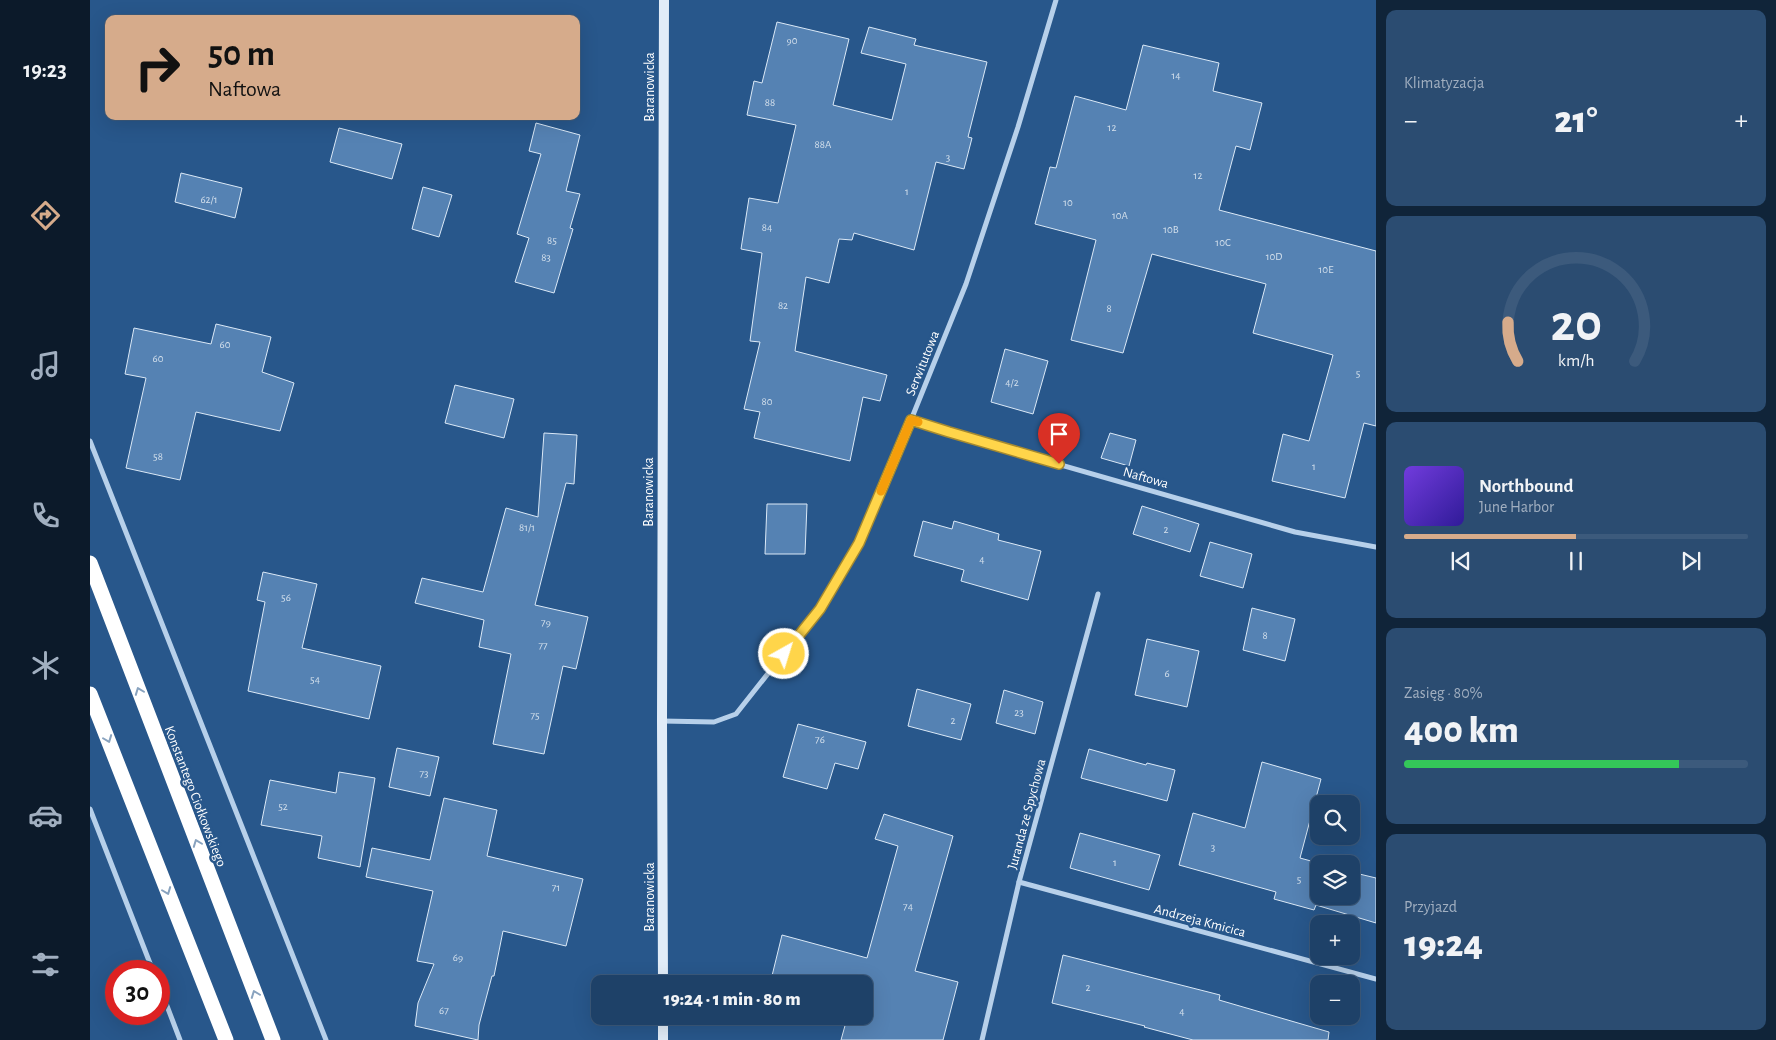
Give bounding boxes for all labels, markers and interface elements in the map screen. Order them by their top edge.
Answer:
icon: right [125,35,190,100]
house number: 90 [787,35,798,46]
text: 50 m [208,37,275,72]
street label: Baranowicka [643,52,657,122]
text: 19:23 [23,59,67,81]
house number: 14 [1171,70,1181,81]
text: Klimatyzacja [1404,75,1484,91]
text: Naftowa [208,78,281,100]
house number: 88 [765,97,775,108]
text: 21° [1554,102,1598,140]
text: − [1404,107,1417,135]
text: + [1735,107,1748,135]
house number: 12 [1108,122,1116,133]
house number: 88A [815,139,832,150]
house number: 3 [946,152,951,163]
house number: 12 [1194,170,1202,181]
house number: 1 [905,186,909,197]
house number: 62/1 [200,194,218,205]
house number: 10 [1063,197,1073,208]
icon: directions [28,198,63,233]
house number: 10A [1112,210,1129,221]
house number: 84 [762,222,772,233]
house number: 10B [1163,224,1179,235]
house number: 85 [547,235,557,246]
house number: 10C [1215,237,1231,248]
house number: 10D [1266,251,1282,262]
house number: 83 [541,252,551,263]
house number: 10E [1319,264,1334,275]
text: 20 [1550,298,1602,350]
house number: 82 [778,300,788,311]
house number: 8 [1106,303,1112,314]
street label: Serwitutowa [904,328,942,398]
house number: 60 [220,339,231,350]
icon: music [28,348,63,383]
text: km/h [1558,352,1594,370]
house number: 60 [153,353,164,364]
house number: 5 [1356,368,1361,379]
house number: 4/2 [1005,377,1019,388]
house number: 80 [761,396,773,407]
pin [1038,413,1080,464]
icon: arrive [1045,420,1073,448]
house number: 58 [153,451,163,462]
street label: Baranowicka [642,457,656,527]
house number: 1 [1312,461,1316,472]
street label: Naftowa [1121,465,1171,491]
text: Northbound [1479,477,1574,496]
icon: phone [28,498,63,533]
text: June Harbor [1479,499,1554,515]
house number: 81/1 [519,522,535,533]
house number: 2 [1163,524,1169,535]
icon: previous [1447,547,1475,575]
icon: pause [1562,547,1590,575]
icon: next [1677,547,1705,575]
house number: 4 [979,554,985,565]
house number: 56 [281,592,291,603]
house number: 79 [541,617,551,628]
position arrow [757,627,809,679]
house number: 8 [1262,630,1268,641]
house number: 77 [538,640,548,651]
icon: climate [28,648,63,683]
house number: 6 [1164,668,1170,679]
house number: 54 [310,674,320,685]
text: Zasięg · 80% [1404,685,1483,701]
one-way arrow [135,687,145,696]
house number: 23 [1014,707,1024,718]
house number: 75 [530,710,540,721]
text: 400 km [1404,712,1519,750]
house number: 2 [950,715,956,726]
street label: Konstantego Ciołkowskiego [162,724,228,869]
house number: 76 [815,734,825,745]
one-way arrow [102,735,112,743]
street label: Juranda ze Spychowa [1005,757,1049,871]
house number: 73 [419,768,429,779]
map controls [1310,795,1360,1025]
button: search [1310,795,1360,845]
icon: car [28,798,63,833]
house number: 52 [278,801,288,812]
one-way arrow [193,839,203,848]
house number: 3 [1211,842,1216,853]
button: layers [1310,855,1360,905]
house number: 1 [1113,857,1117,868]
street label: Baranowicka [643,862,657,932]
house number: 5 [1297,874,1302,885]
house number: 71 [552,882,560,893]
one-way arrow [161,886,171,895]
text: Przyjazd [1404,899,1457,915]
house number: 74 [903,901,913,912]
street label: Andrzeja Kmicica [1152,902,1247,940]
button: + [1310,915,1360,965]
text: 19:24 [1404,926,1483,964]
icon: filters [28,947,63,982]
house number: 69 [453,952,463,963]
speed limit sign: 30 [105,960,170,1025]
button: − [1310,975,1360,1025]
house number: 2 [1085,982,1091,993]
text: 19:24 · 1 min · 80 m [663,990,801,1009]
one-way arrow [251,991,261,999]
house number: 67 [439,1005,449,1016]
house number: 4 [1179,1006,1185,1017]

